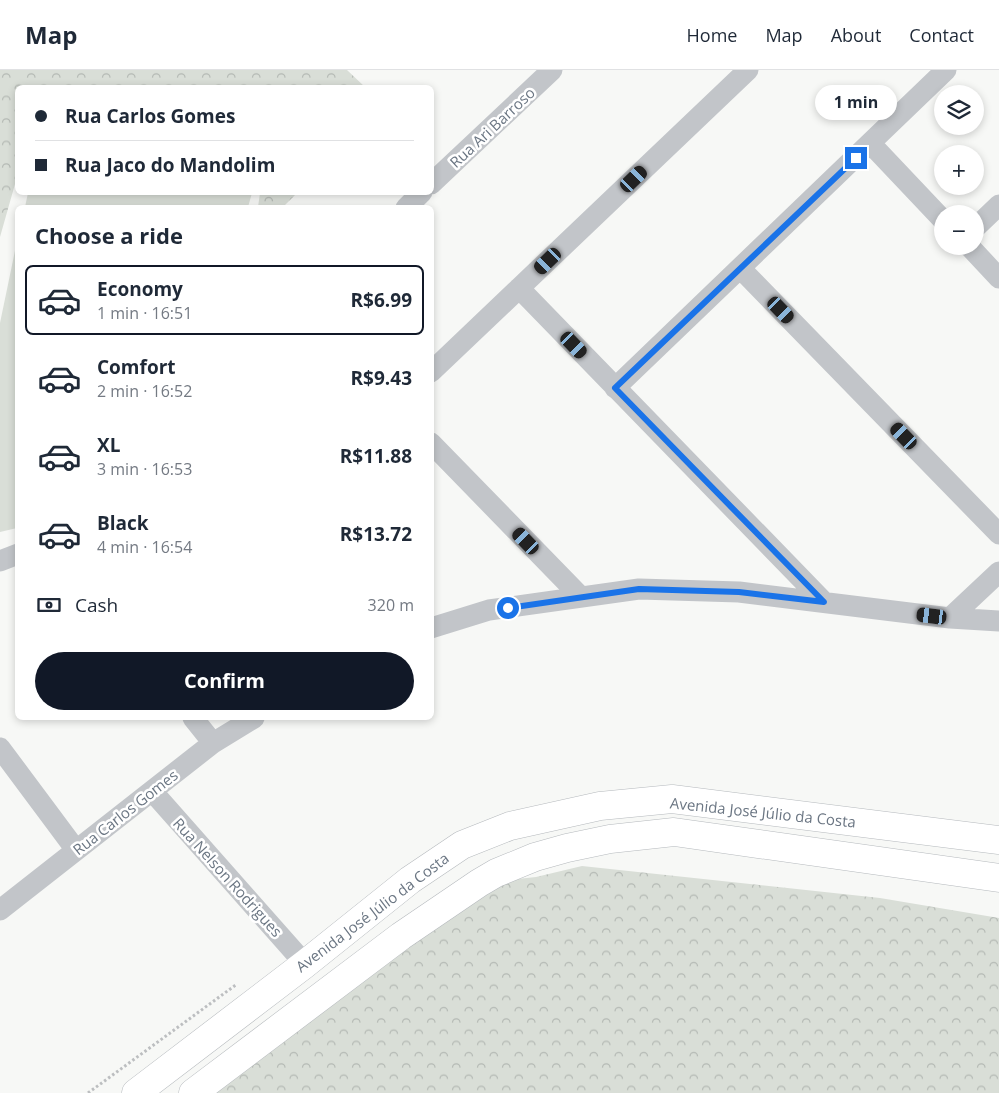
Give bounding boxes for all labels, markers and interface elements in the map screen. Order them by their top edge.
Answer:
text: Map [25,18,77,51]
text: Home [687,23,737,47]
text: Map [765,23,803,47]
text: About [831,23,881,47]
text: Contact [909,23,974,47]
street label: Rua Ari Barroso [445,82,539,172]
map controls [934,85,984,255]
button: layers [934,85,984,135]
callout: 1 min [815,86,897,121]
text: 1 min [834,91,878,113]
text: Rua Carlos Gomes [65,103,235,129]
button: + [934,145,984,195]
route end [845,147,867,169]
text: Rua Jaco do Mandolim [65,152,275,178]
car [617,163,650,195]
button: − [934,205,984,255]
text: Choose a ride [35,220,183,250]
car [531,245,564,277]
text: Economy [97,276,183,302]
icon: car [37,278,82,323]
text: R$6.99 [351,287,412,313]
car [765,294,796,326]
text: 1 min · 16:51 [97,302,192,324]
car [558,329,589,361]
text: Comfort [97,354,176,380]
icon: car [37,356,82,401]
text: R$9.43 [351,365,412,391]
text: 2 min · 16:52 [97,380,192,402]
car [888,420,919,452]
text: XL [97,432,120,458]
icon: car [37,434,82,479]
text: R$11.88 [340,443,412,469]
text: 3 min · 16:53 [97,458,192,480]
text: Black [97,510,149,536]
icon: car [37,512,82,557]
text: R$13.72 [340,521,412,547]
car [510,525,541,557]
text: 4 min · 16:54 [97,536,192,558]
icon: cash [35,591,63,619]
text: Cash [75,592,118,618]
text: 320 m [368,594,414,616]
route start [497,597,519,619]
car [916,607,947,625]
button: Confirm [35,652,414,710]
street label: Rua Carlos Gomes [68,765,182,859]
street label: Avenida José Júlio da Costa [669,792,857,832]
street label: Rua Nelson Rodrigues [169,813,287,941]
street label: Avenida José Júlio da Costa [291,848,453,976]

